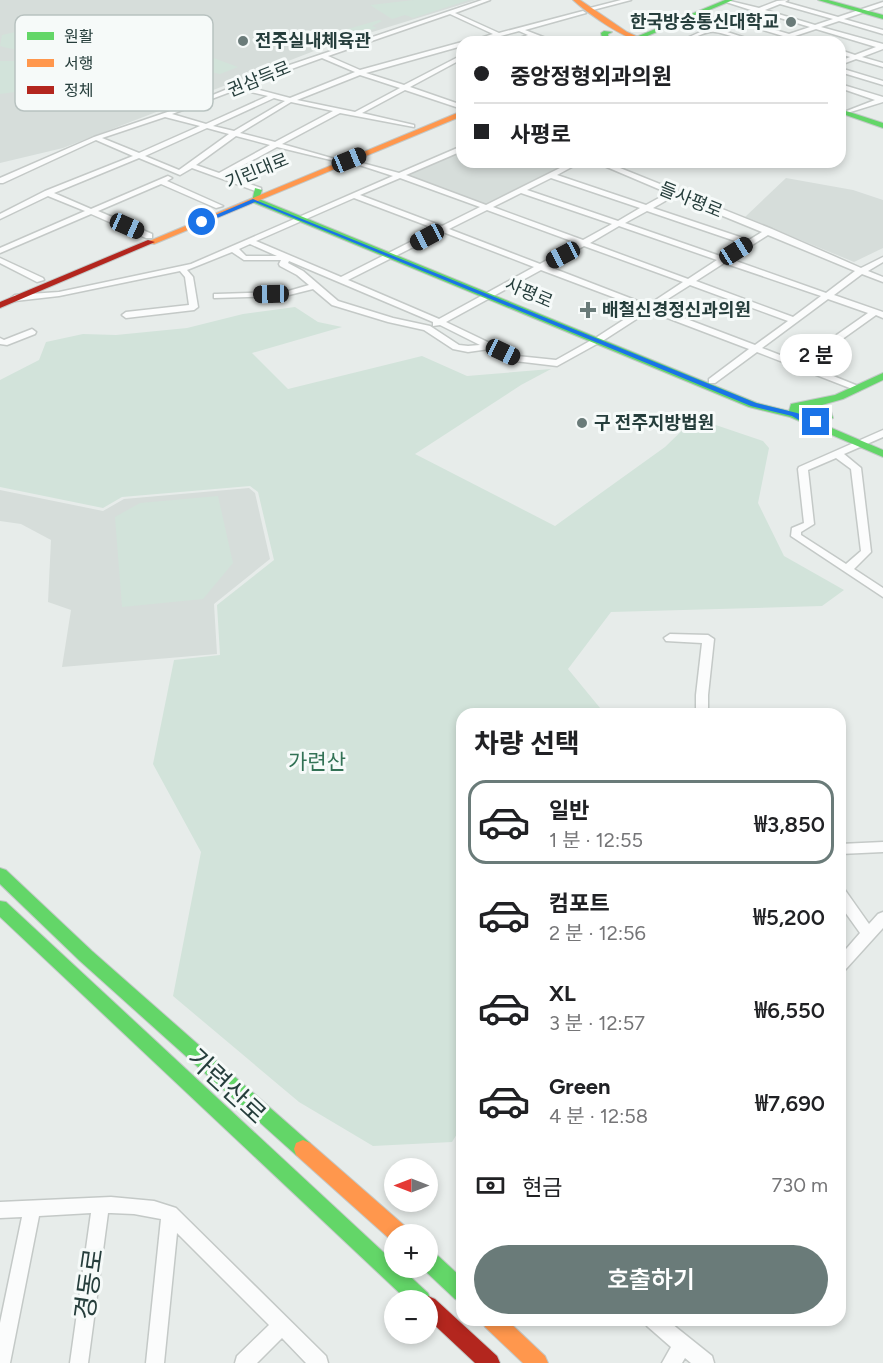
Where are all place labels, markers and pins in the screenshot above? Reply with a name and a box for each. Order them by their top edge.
place label: 한국방송통신대학교 [630,11,779,33]
marker: 한국방송통신대학교 [784,15,798,29]
place label: 전주실내체육관 [255,30,371,52]
marker: 전주실내체육관 [236,34,250,48]
place label: 배철신경정신과의원 [602,299,751,321]
marker: 배철신경정신과의원 [579,301,597,319]
place label: 구 전주지방법원 [594,412,714,434]
marker: 구 전주지방법원 [575,416,589,430]

